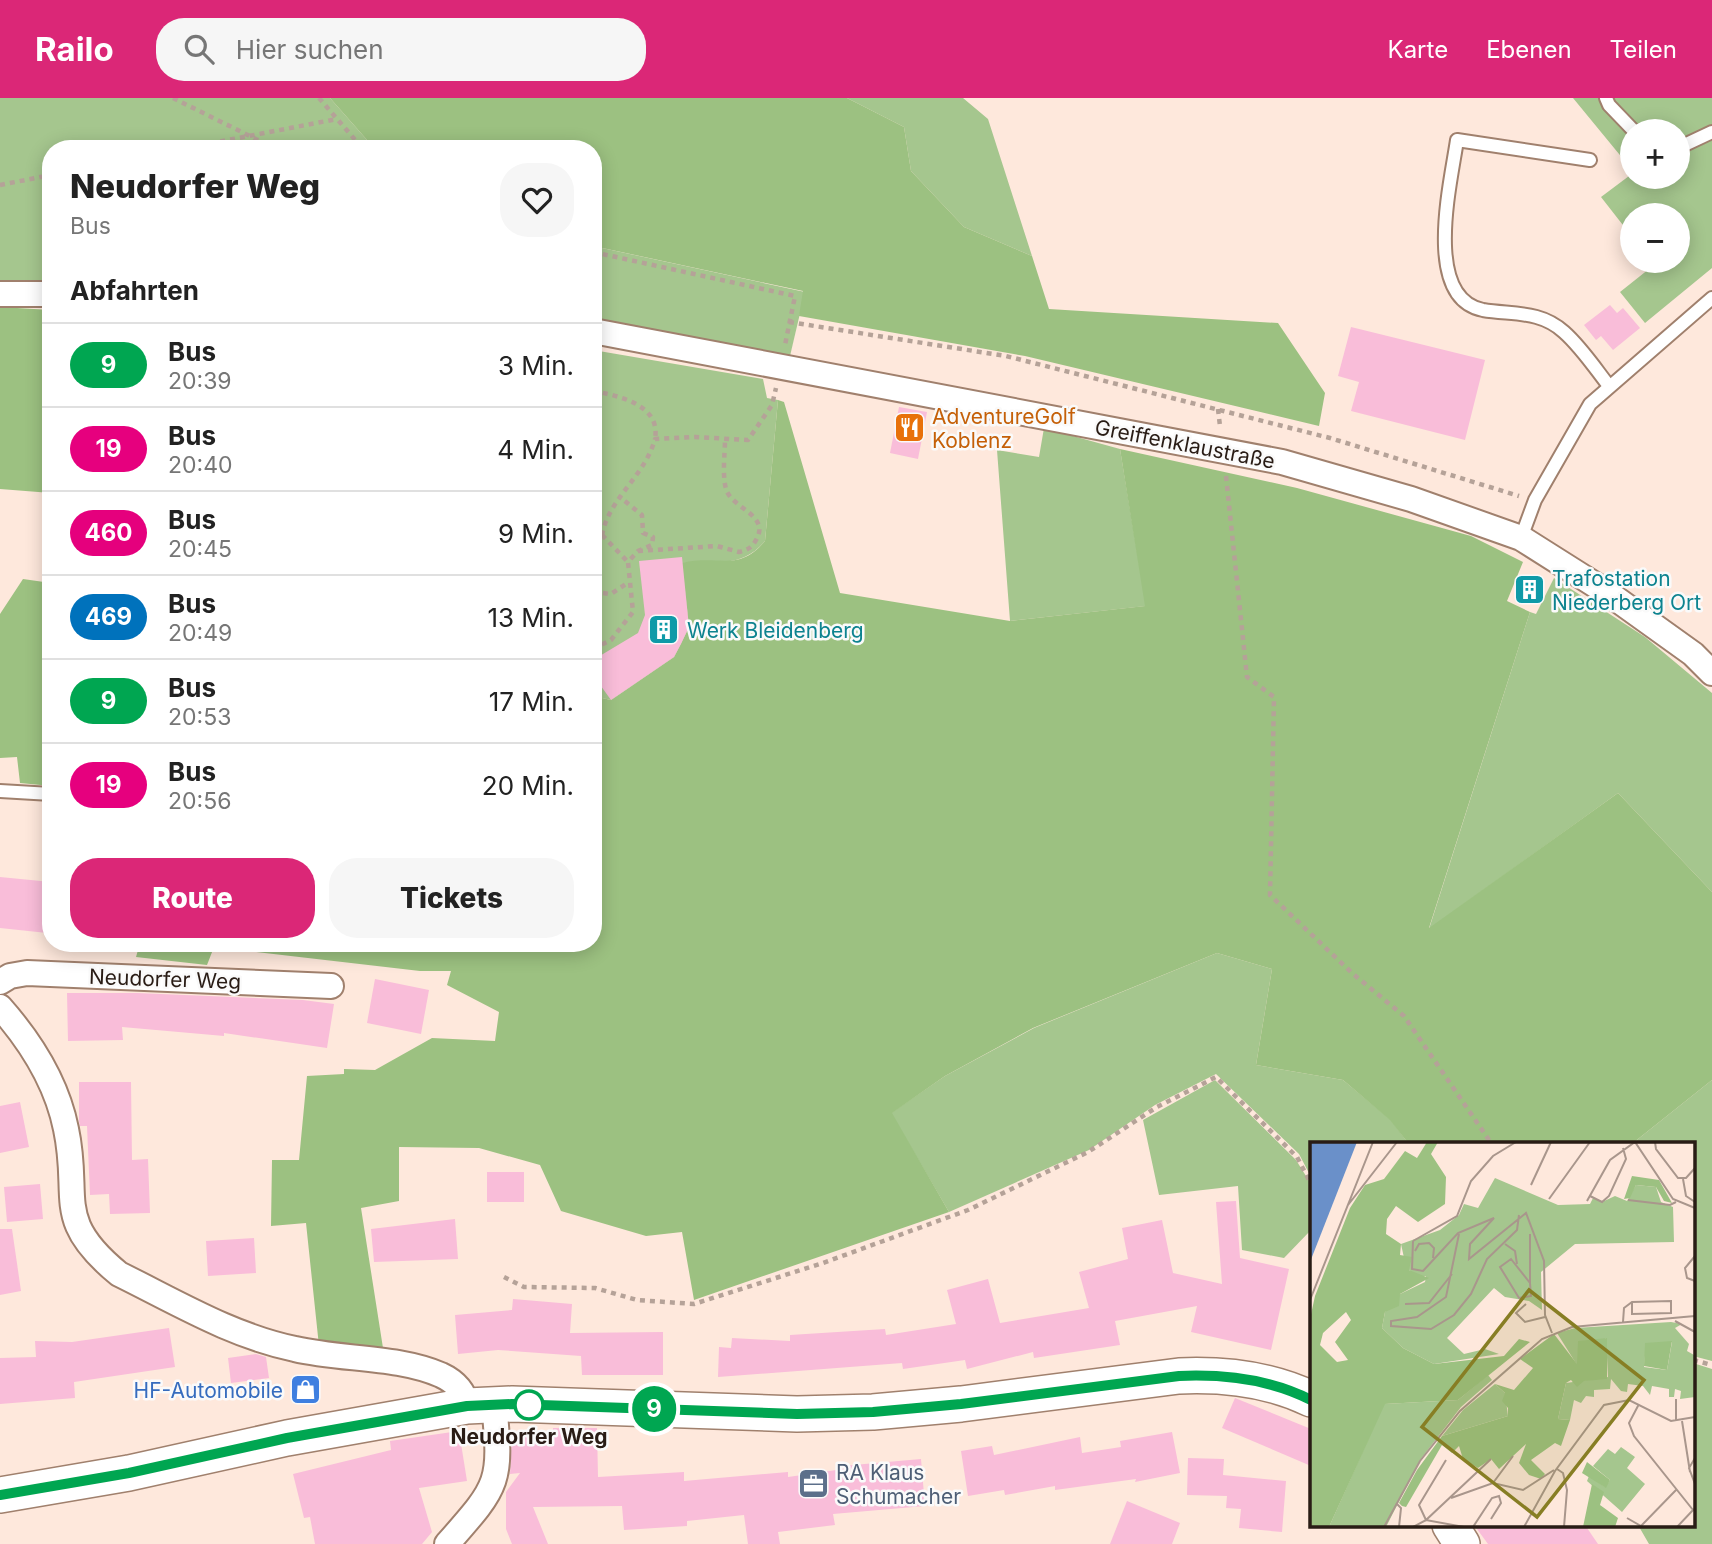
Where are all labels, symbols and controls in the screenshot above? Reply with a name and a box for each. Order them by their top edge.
search box [156,18,646,81]
text: Railo [35,29,114,69]
icon: search [180,30,218,68]
text: Hier suchen [236,34,384,65]
text: Karte [1388,35,1448,64]
text: Ebenen [1486,35,1572,64]
text: Teilen [1610,35,1677,64]
map controls [1620,119,1690,273]
button: + [1620,119,1690,189]
button: heart [500,163,574,237]
text: Neudorfer Weg [70,166,320,206]
button: − [1620,203,1690,273]
text: Bus [70,212,111,240]
text: Abfahrten [70,275,199,306]
text: Bus [168,336,216,367]
text: 9 [101,350,116,379]
text: 3 Min. [498,350,574,381]
text: 20:39 [168,367,232,395]
place label: AdventureGolf Koblenz [932,404,1076,453]
restaurant icon: AdventureGolf Koblenz [892,411,926,445]
street label: Greiffenklaustraße [1093,414,1277,474]
text: Bus [168,420,216,451]
text: 19 [96,434,121,463]
text: 4 Min. [497,434,574,465]
text: 20:40 [168,451,233,479]
text: Bus [168,504,216,535]
text: 460 [85,518,133,547]
text: 9 Min. [498,518,574,549]
text: 20:45 [168,535,232,563]
place label: Trafostation Niederberg Ort [1552,566,1701,615]
building icon: Trafostation Niederberg Ort [1512,573,1546,607]
text: Bus [168,588,216,619]
text: 469 [85,602,132,631]
text: 13 Min. [487,602,574,633]
building icon: Werk Bleidenberg [647,613,681,647]
place label: Werk Bleidenberg [687,618,864,643]
text: 20:49 [168,619,232,647]
text: Bus [168,672,216,703]
text: 9 [101,686,116,715]
text: 17 Min. [489,686,574,717]
text: 20:53 [168,703,231,731]
text: Bus [168,756,216,787]
text: 19 [96,770,121,799]
text: 20 Min. [482,770,574,801]
text: 20:56 [168,787,231,815]
button: Route [70,858,315,938]
button: Tickets [329,858,574,938]
street label: Neudorfer Weg [89,964,241,994]
inset map [1310,1142,1694,1526]
shop icon: HF-Automobile [289,1373,323,1407]
place label: HF-Automobile [134,1378,283,1403]
line badge: 9 [631,1386,677,1432]
marker: Neudorfer Weg [514,1390,544,1420]
text: 9 [646,1394,662,1423]
place label: Neudorfer Weg [450,1424,608,1449]
place label: RA Klaus Schumacher [836,1460,961,1509]
office icon: RA Klaus Schumacher [796,1467,830,1501]

